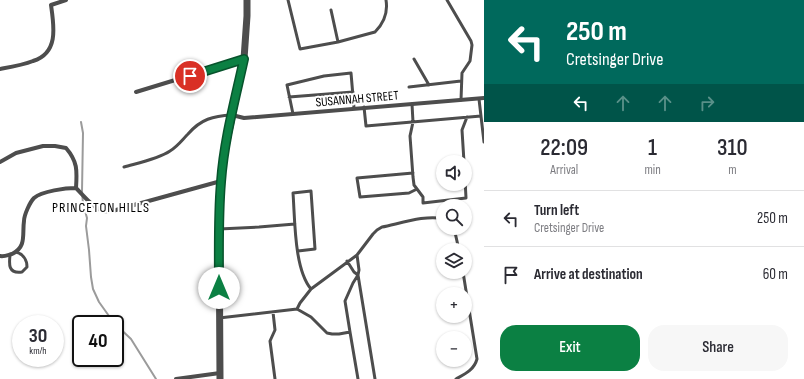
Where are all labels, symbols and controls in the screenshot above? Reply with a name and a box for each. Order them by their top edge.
text: 250 m [566,15,627,48]
icon: left [500,16,552,68]
text: Cretsinger Drive [566,49,663,70]
pin [173,59,207,93]
icon: arrive [179,65,201,87]
street label: SUSANNAH STREET [315,87,399,111]
icon: left [570,92,592,114]
icon: ahead [612,92,634,114]
icon: ahead [654,92,676,114]
icon: right [696,92,718,114]
text: 22:09 [540,133,588,162]
text: 1 [648,133,657,162]
text: 310 [717,133,748,162]
map controls [436,155,472,367]
button: sound [436,155,472,191]
text: Arrival [550,162,578,178]
text: min [644,162,661,178]
text: m [728,162,737,178]
district label: PRINCETON HILLS [52,199,150,216]
button: search [436,199,472,235]
text: Turn left [534,201,579,220]
icon: left [500,208,522,230]
text: 250 m [757,209,788,228]
text: Cretsinger Drive [534,220,604,236]
button: layers [436,243,472,279]
icon: arrive [500,264,522,286]
text: Arrive at destination [534,265,643,284]
text: 60 m [763,265,788,284]
position arrow [198,267,240,309]
button: + [436,287,472,323]
speed limit sign: 40 [72,315,124,367]
text: 30 [29,324,47,348]
button: Exit [500,325,640,371]
button: Share [648,325,788,371]
button: − [436,331,472,367]
text: km/h [29,345,47,357]

